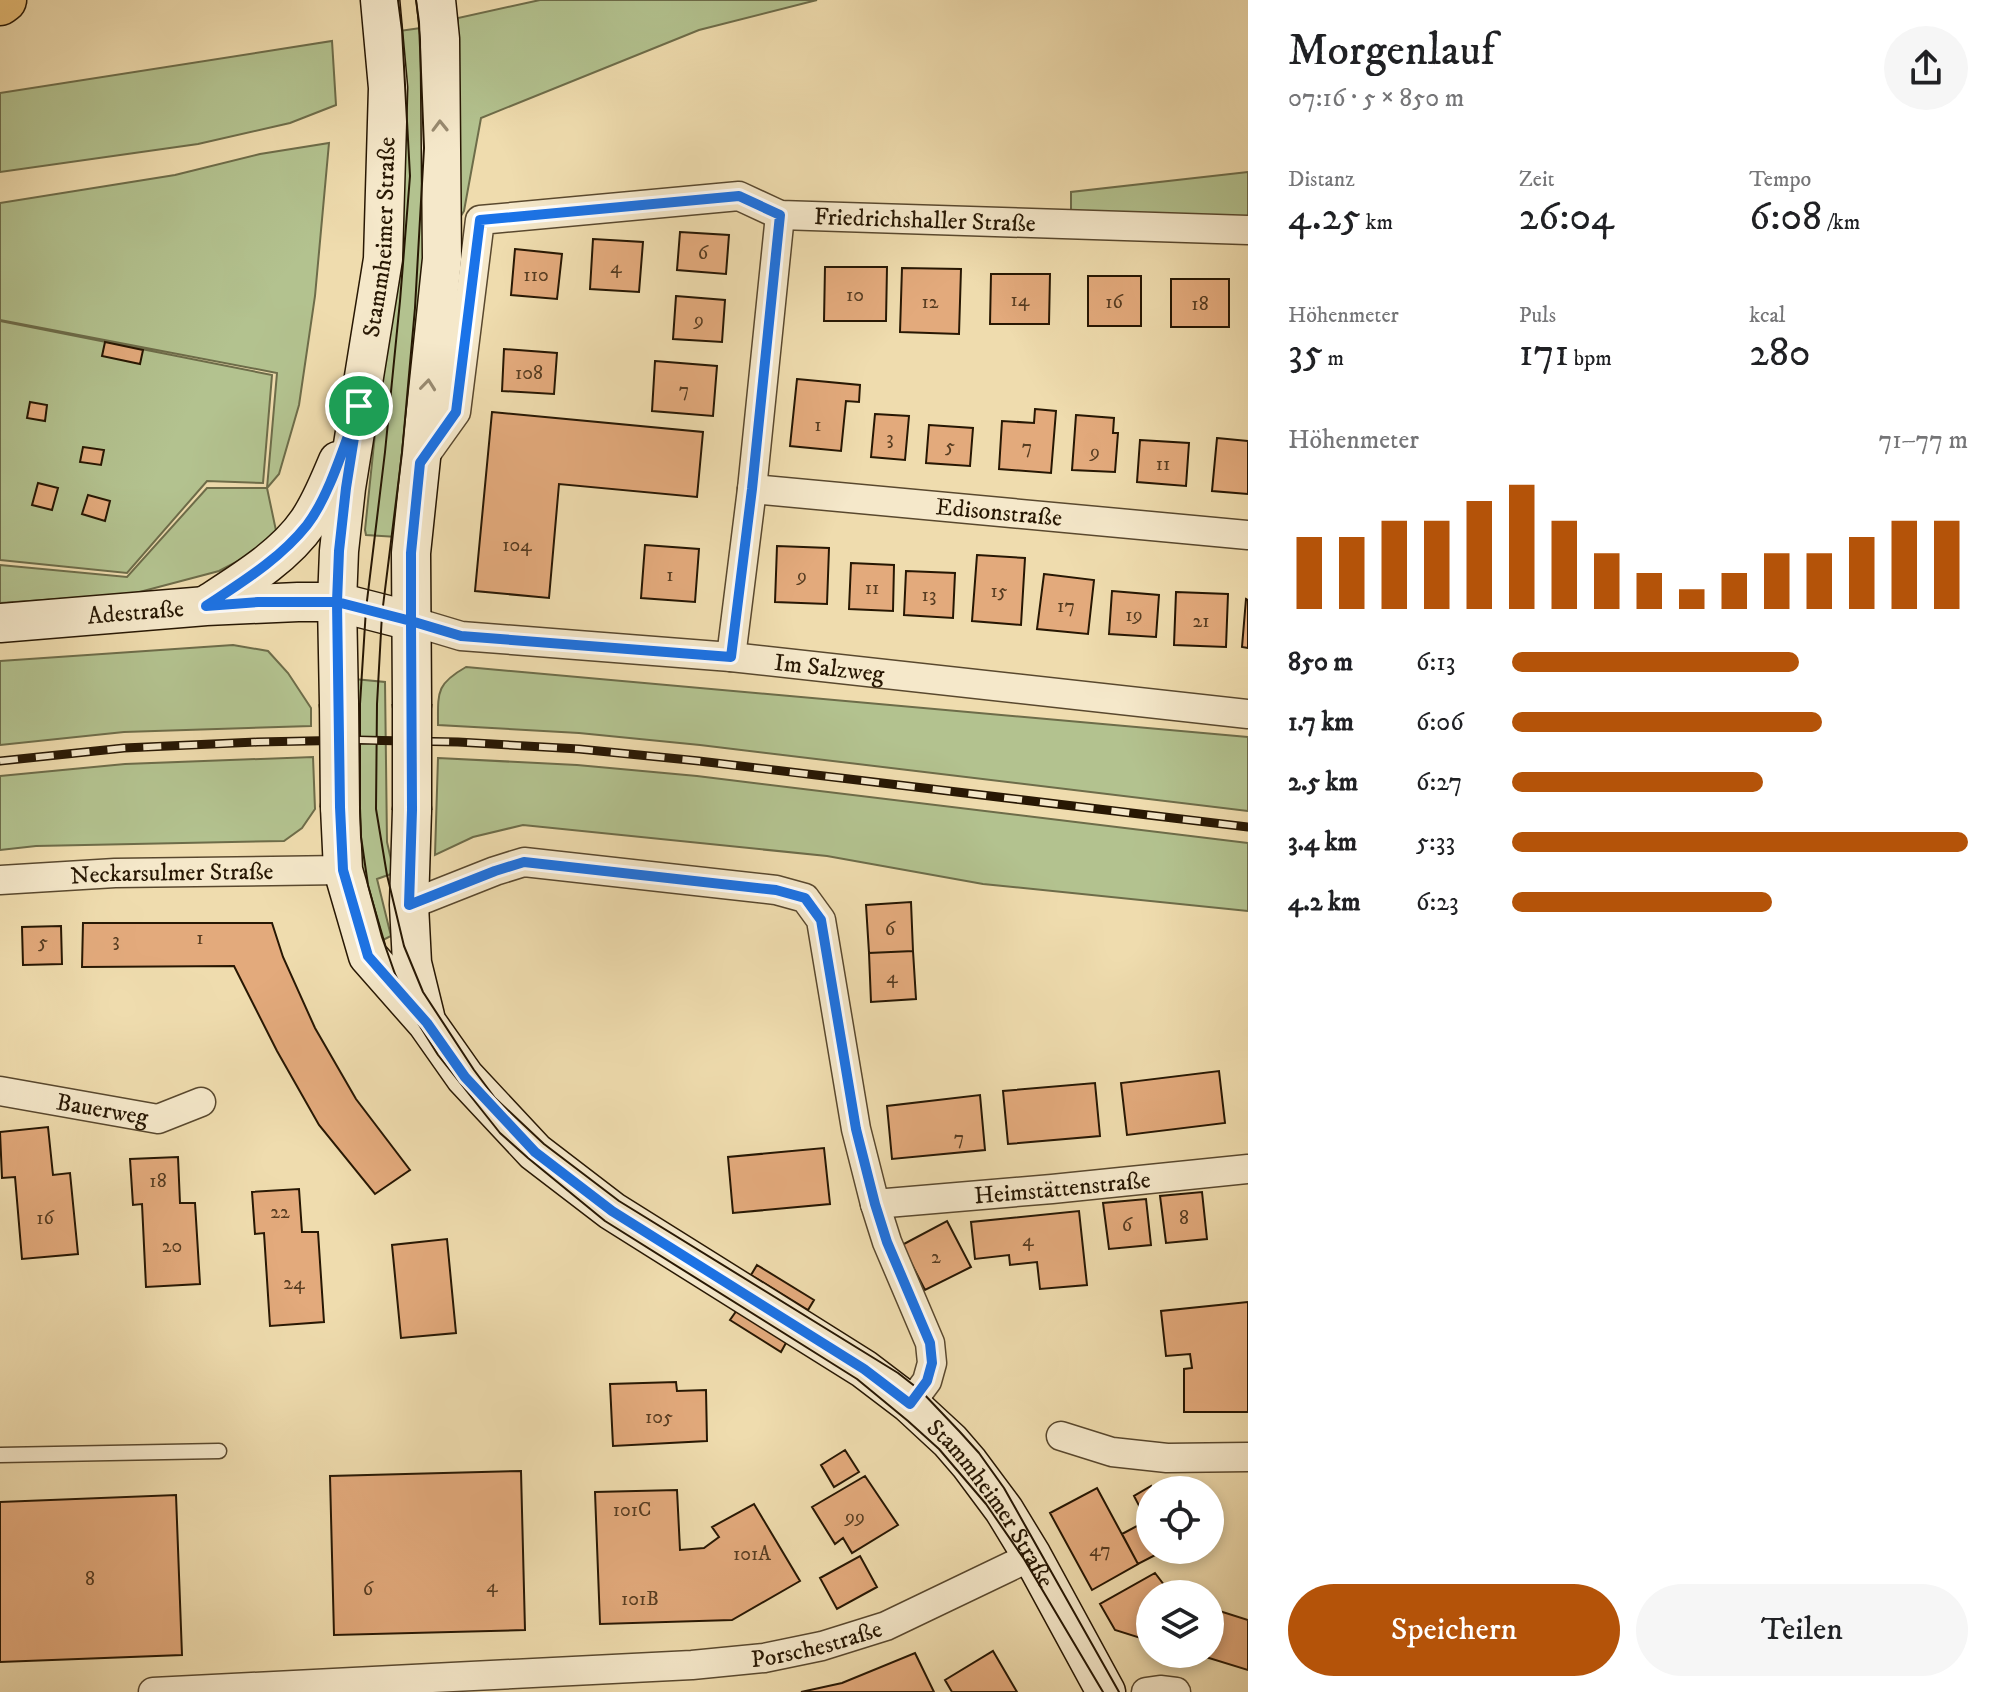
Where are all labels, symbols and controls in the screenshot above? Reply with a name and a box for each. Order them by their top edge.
text: Morgenlauf [1288,24,1495,79]
button: share [1884,26,1968,110]
text: 07:16 · 5 × 850 m [1288,82,1464,115]
one-way arrow [432,119,449,132]
street label: Stammheimer Straße [357,136,403,340]
text: Distanz [1288,166,1355,193]
text: Zeit [1519,166,1555,193]
text: Tempo [1749,166,1811,193]
text: 4.25 [1288,193,1361,243]
text: 26:04 [1519,193,1614,243]
text: 6:08 [1749,193,1822,243]
street label: Friedrichshaller Straße [814,202,1036,239]
text: km [1361,209,1393,236]
text: /km [1822,209,1860,236]
house number: 6 [698,241,709,266]
house number: 4 [610,255,622,280]
house number: 110 [523,263,549,288]
house number: 10 [846,283,864,308]
house number: 14 [1011,288,1030,313]
house number: 12 [921,290,939,315]
house number: 16 [1105,290,1123,315]
house number: 18 [1191,292,1209,317]
text: Höhenmeter [1288,302,1399,329]
text: Puls [1519,302,1556,329]
text: kcal [1749,302,1785,329]
house number: 9 [693,308,704,333]
text: 35 [1288,329,1323,379]
text: 171 [1519,329,1569,379]
text: 280 [1749,329,1811,379]
text: m [1323,345,1344,372]
text: bpm [1569,345,1612,372]
house number: 108 [515,361,543,386]
pin [325,372,393,440]
one-way arrow [420,378,437,391]
house number: 7 [679,378,689,403]
icon: arrive [337,384,381,428]
house number: 1 [814,413,822,438]
text: Höhenmeter [1288,424,1419,457]
text: 71–77 m [1879,424,1968,457]
house number: 3 [886,426,894,451]
house number: 5 [945,434,955,459]
house number: 7 [1022,435,1032,460]
house number: 9 [1089,440,1100,465]
house number: 11 [1156,452,1170,477]
street label: Edisonstraße [934,492,1063,534]
house number: 104 [502,533,532,558]
house number: 1 [666,563,674,588]
house number: 9 [796,564,807,589]
house number: 11 [865,576,879,601]
house number: 15 [990,579,1008,604]
house number: 13 [922,583,936,608]
street label: Adestraße [86,594,185,632]
house number: 17 [1057,594,1075,619]
house number: 19 [1125,603,1143,628]
house number: 21 [1192,609,1210,634]
text: 850 m [1288,646,1353,679]
text: 6:13 [1416,646,1456,679]
street label: Im Salzweg [773,648,886,690]
text: 1.7 km [1288,706,1354,739]
text: 6:06 [1416,706,1464,739]
text: 2.5 km [1288,766,1358,799]
text: 6:27 [1416,766,1462,799]
text: 3.4 km [1288,826,1357,859]
text: 5:33 [1416,826,1455,859]
street label: Neckarsulmer Straße [69,857,274,892]
text: 4.2 km [1288,886,1361,919]
text: 6:23 [1416,886,1459,919]
house number: 6 [885,917,896,942]
house number: 1 [196,926,204,951]
house number: 3 [112,928,120,953]
house number: 5 [38,930,48,955]
house number: 4 [886,965,898,990]
street label: Bauerweg [54,1087,151,1133]
house number: 7 [954,1126,964,1151]
street label: Heimstättenstraße [973,1165,1152,1212]
house number: 18 [149,1169,167,1194]
house number: 22 [270,1200,290,1225]
house number: 16 [36,1206,54,1231]
house number: 8 [1179,1206,1189,1231]
house number: 6 [1122,1213,1133,1238]
house number: 4 [1022,1228,1034,1253]
house number: 20 [162,1234,182,1259]
house number: 2 [931,1245,941,1270]
house number: 24 [283,1271,305,1296]
house number: 105 [645,1405,673,1430]
street label: Stammheimer Straße [920,1413,1060,1593]
map controls [1136,1476,1224,1668]
button: locate [1136,1476,1224,1564]
house number: 101C [613,1498,651,1523]
house number: 99 [844,1505,865,1530]
house number: 47 [1089,1538,1111,1563]
house number: 101A [733,1542,771,1567]
house number: 8 [85,1567,95,1592]
house number: 4 [486,1574,498,1599]
house number: 6 [363,1577,374,1602]
button: layers [1136,1580,1224,1668]
button: Speichern [1288,1584,1620,1676]
button: Teilen [1636,1584,1968,1676]
house number: 101B [621,1587,659,1612]
street label: Porschestraße [750,1614,886,1675]

